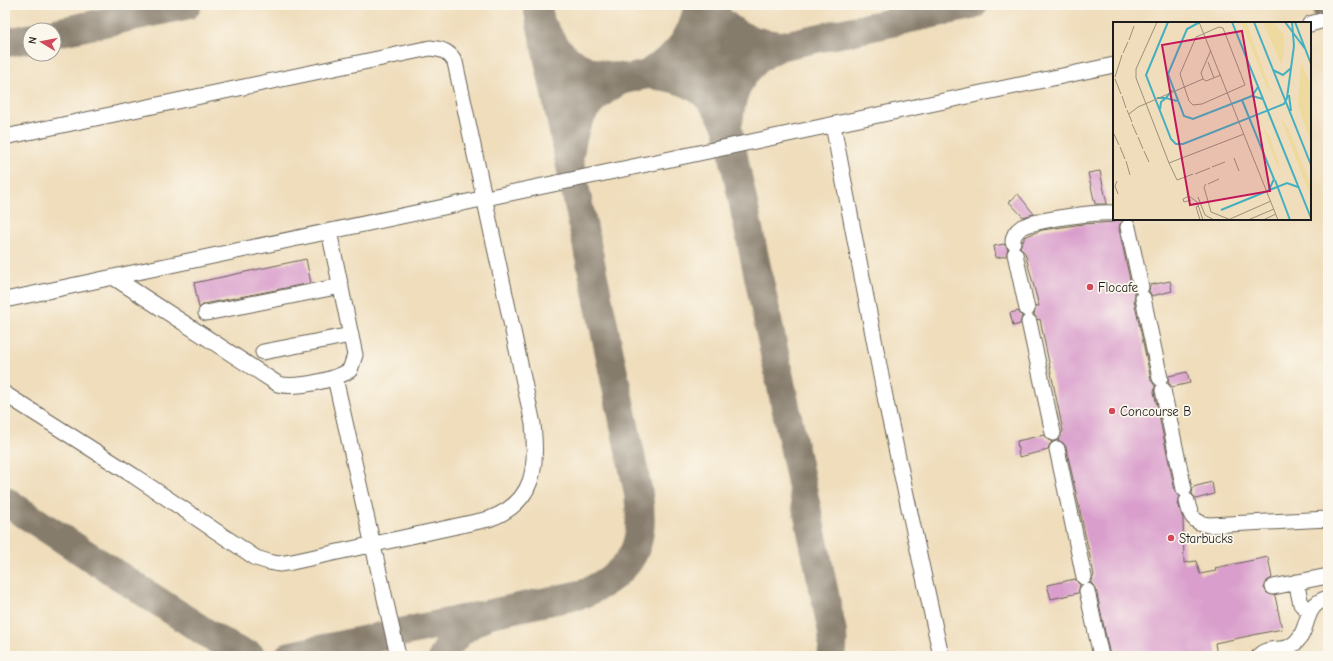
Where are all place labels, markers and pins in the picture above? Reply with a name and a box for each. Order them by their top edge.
place label: Flocafe [1098,280,1139,295]
marker: Flocafe [1085,282,1095,292]
place label: Concourse B [1120,404,1191,419]
marker: Concourse B [1107,406,1117,416]
place label: Starbucks [1179,531,1233,546]
marker: Starbucks [1166,533,1176,543]

